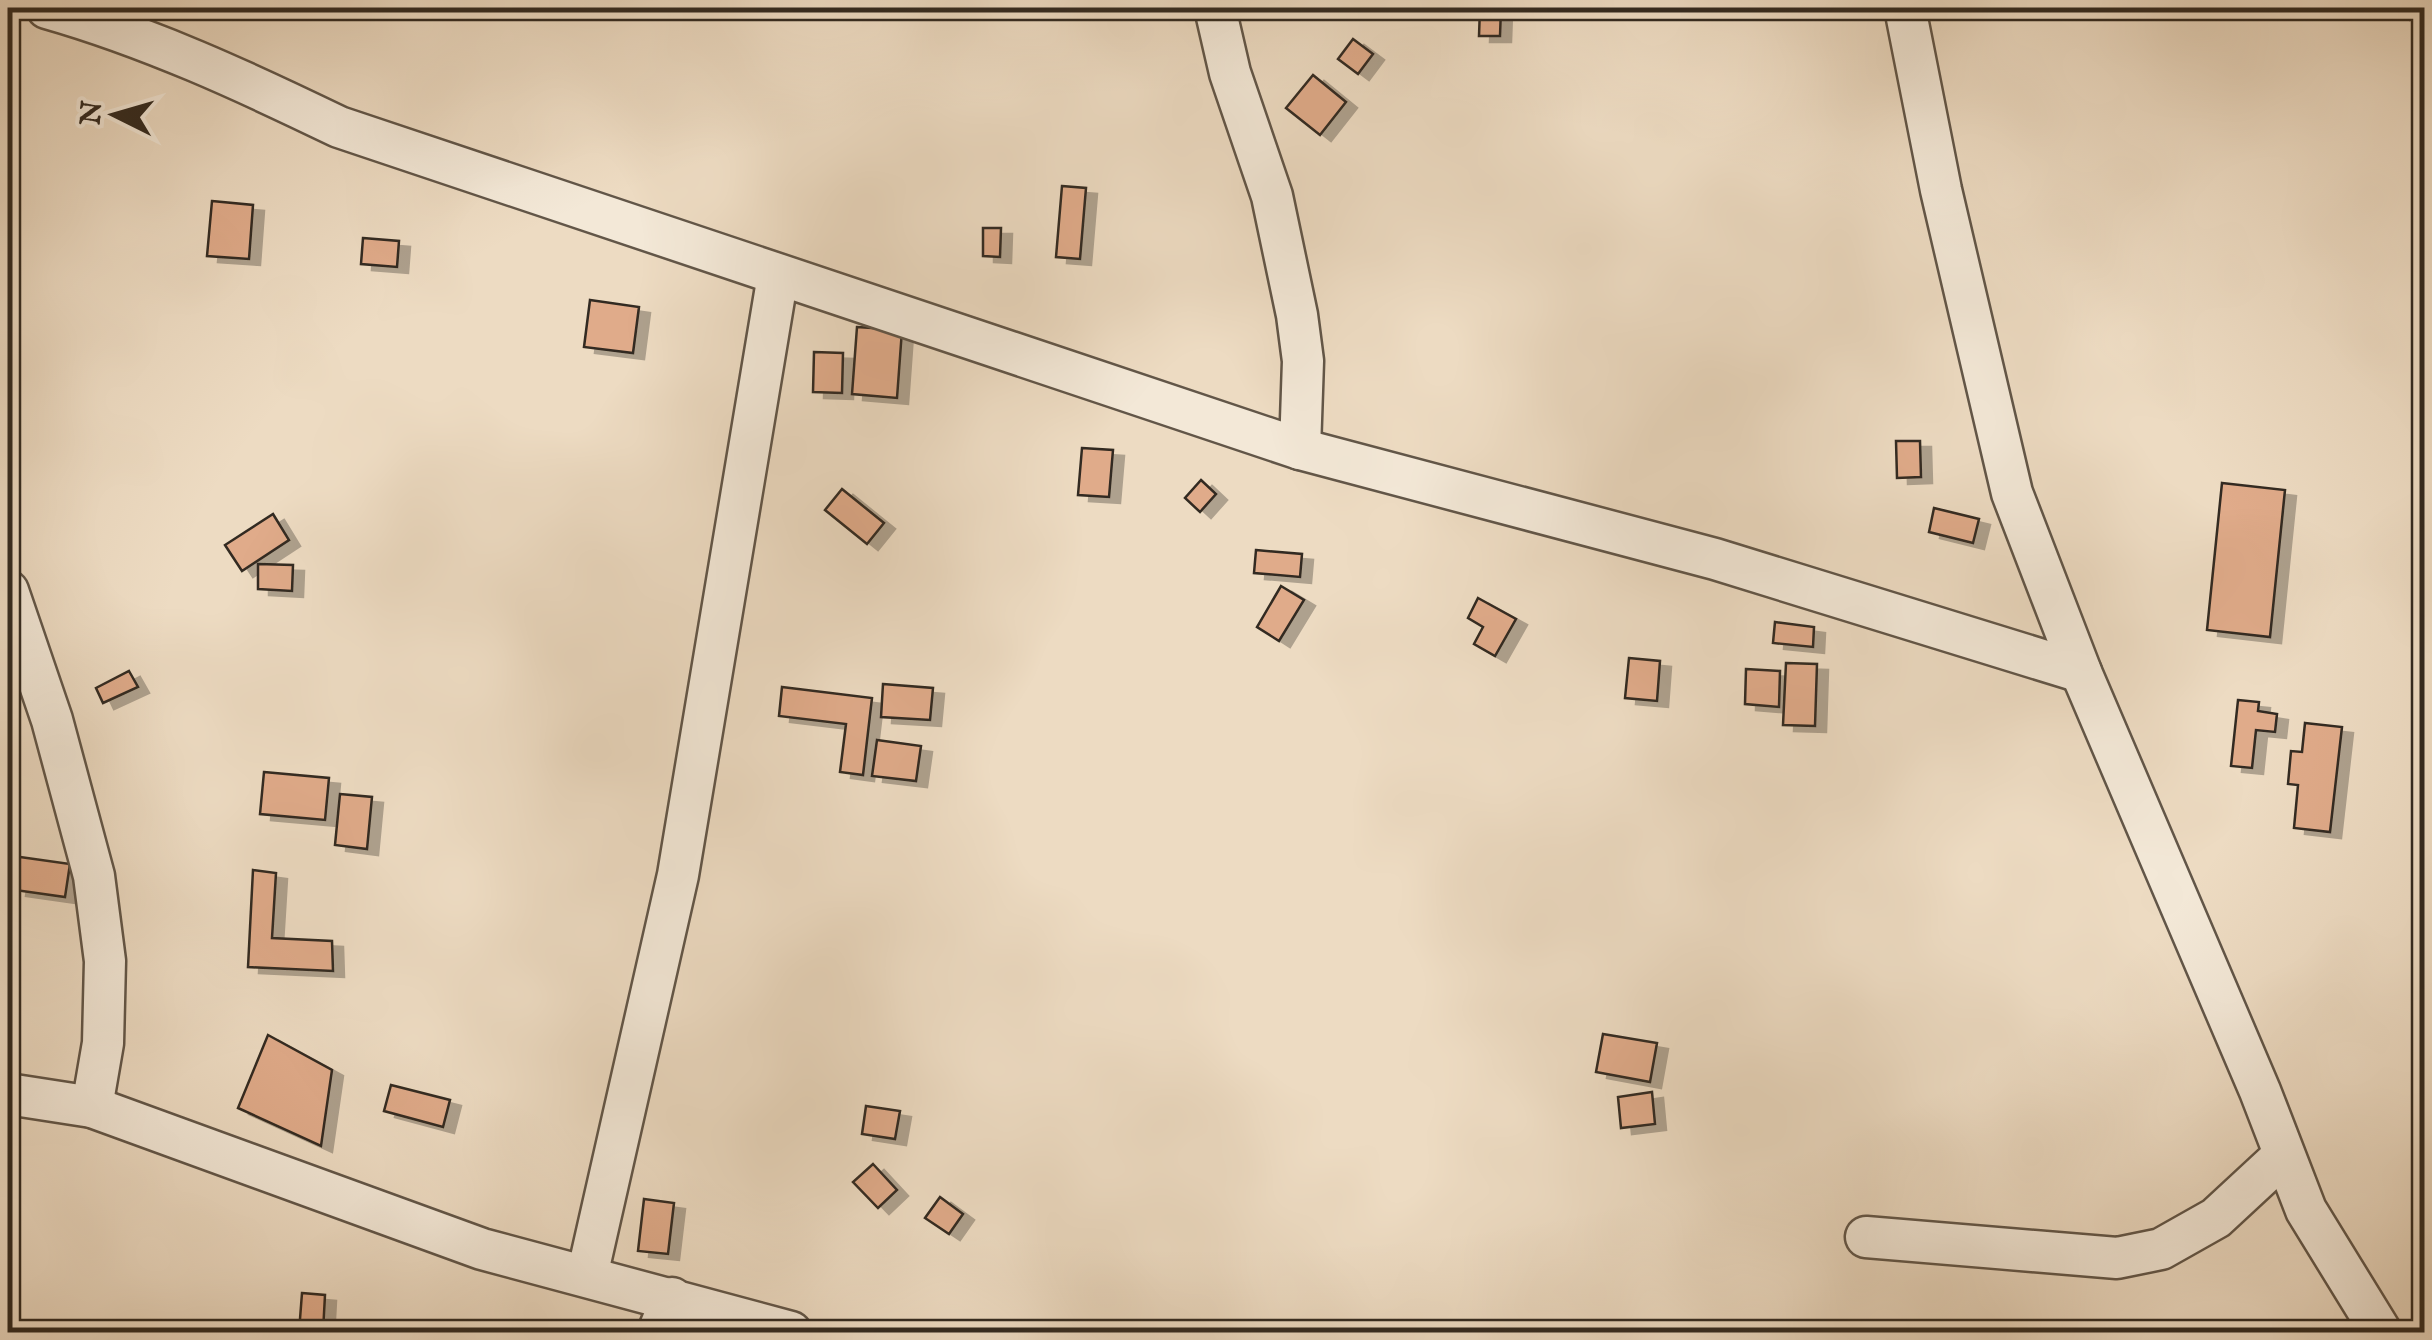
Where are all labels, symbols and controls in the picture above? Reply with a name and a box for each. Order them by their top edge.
north arrow [65,65,165,165]
text: N [74,99,111,128]

